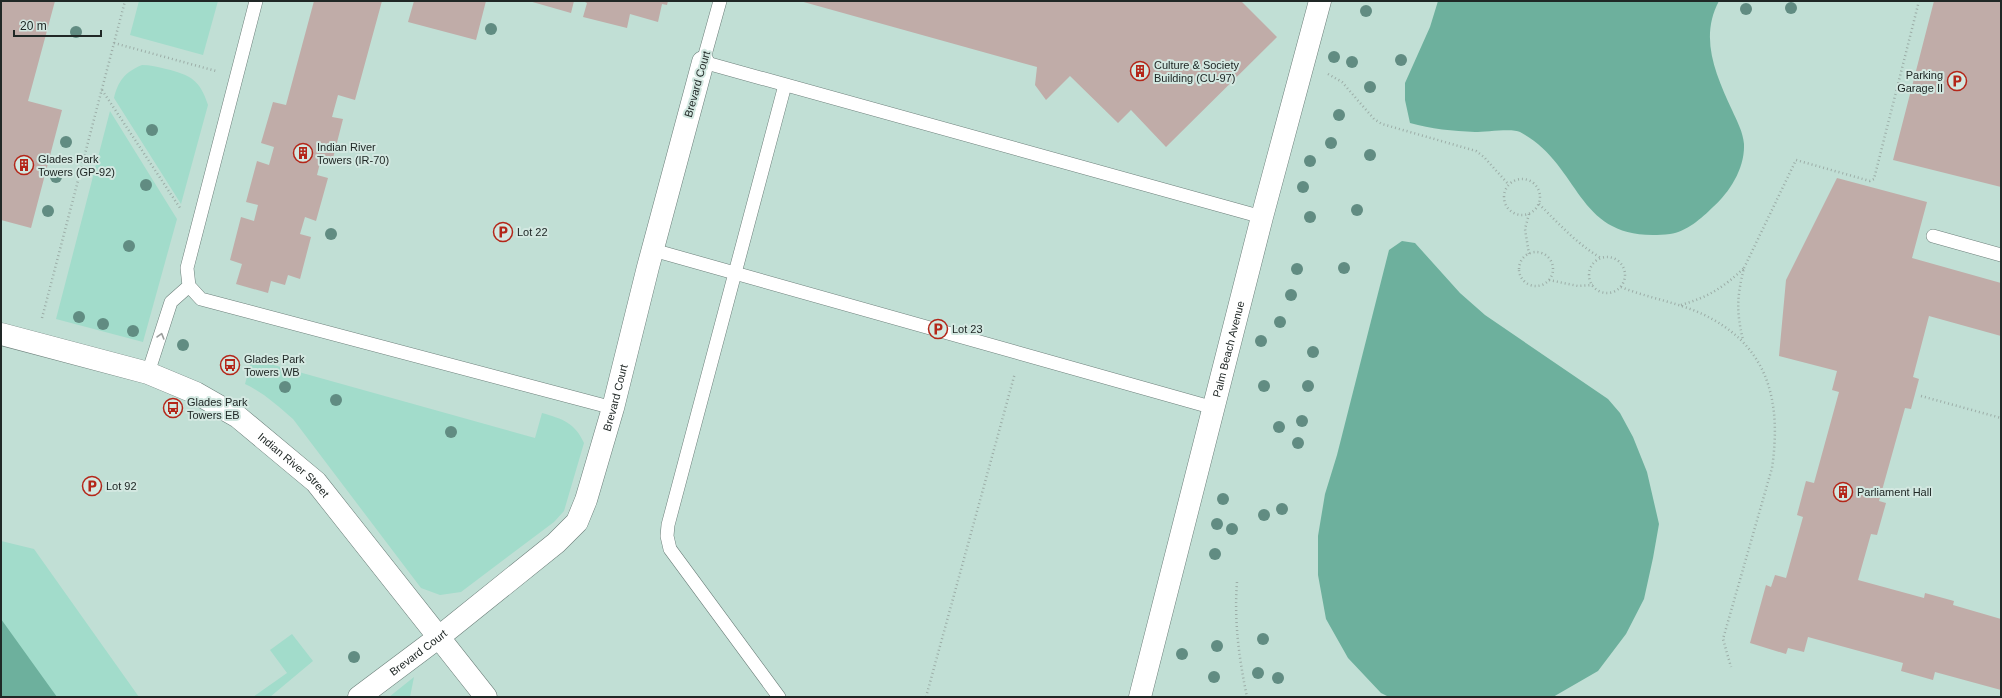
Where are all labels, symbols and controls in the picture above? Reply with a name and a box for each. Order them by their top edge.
scale bar [14,12,101,38]
text: 20 m [20,19,47,33]
street label: Brevard Court [682,49,712,119]
place label: Culture & Society Building (CU-97) [1154,59,1239,84]
building icon: Culture & Society Building (CU-97) [1129,60,1151,82]
place label: Parking Garage II [1897,69,1943,94]
parking icon: Parking Garage II [1946,70,1968,92]
place label: Indian River Towers (IR-70) [317,141,389,166]
building icon: Indian River Towers (IR-70) [292,142,314,164]
place label: Glades Park Towers (GP-92) [38,153,115,178]
building icon: Glades Park Towers (GP-92) [13,154,35,176]
parking icon: Lot 22 [492,221,514,243]
place label: Lot 22 [517,226,548,238]
street label: Palm Beach Avenue [1210,300,1246,399]
parking icon: Lot 23 [927,318,949,340]
place label: Lot 23 [952,323,983,335]
one-way arrow [156,333,165,340]
place label: Glades Park Towers WB [244,353,305,378]
bus stop icon: Glades Park Towers WB [219,354,241,376]
street label: Brevard Court [601,363,630,432]
place label: Glades Park Towers EB [187,396,248,421]
bus stop icon: Glades Park Towers EB [162,397,184,419]
street label: Indian River Street [256,430,332,500]
parking icon: Lot 92 [81,475,103,497]
place label: Lot 92 [106,480,137,492]
building icon: Parliament Hall [1832,481,1854,503]
place label: Parliament Hall [1857,486,1932,498]
street label: Brevard Court [387,627,449,678]

